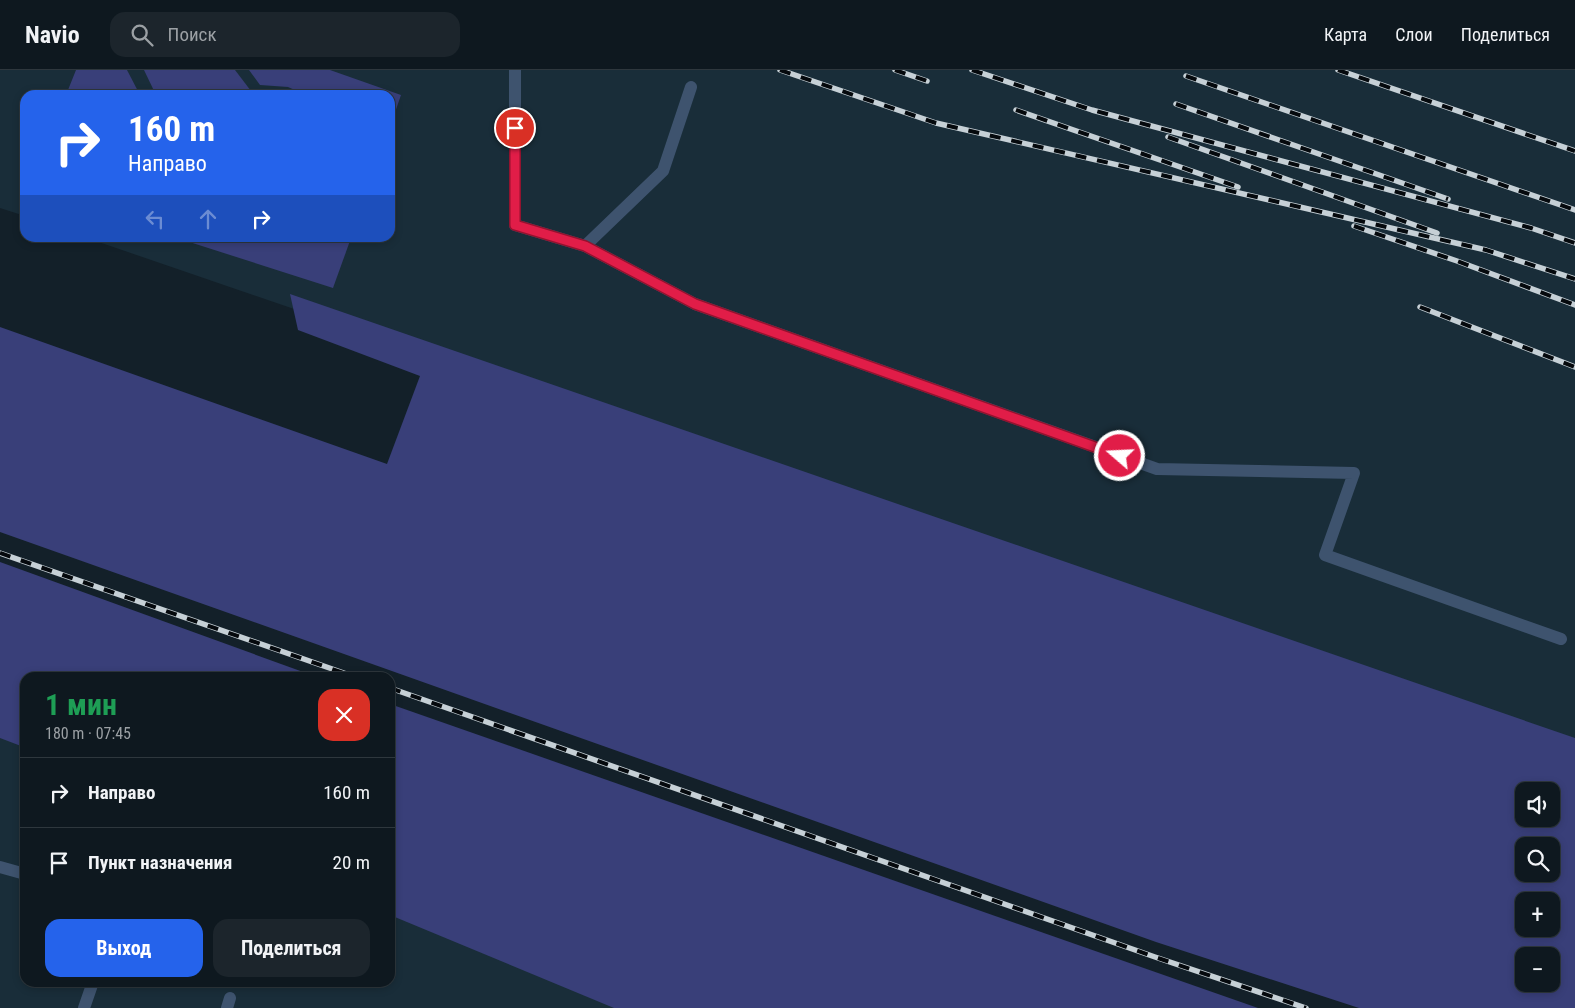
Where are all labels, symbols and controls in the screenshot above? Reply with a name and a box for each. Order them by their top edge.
search box [110,12,460,57]
text: Navio [25,21,80,49]
icon: search [128,21,156,49]
text: Поиск [168,23,217,46]
text: Карта [1324,24,1367,45]
text: Слои [1395,24,1433,45]
text: Поделиться [1461,24,1550,45]
pin [494,107,536,149]
text: 160 m [128,109,215,150]
icon: right [45,110,110,175]
icon: arrive [501,114,529,142]
text: Направо [128,151,207,176]
icon: left [141,205,169,233]
icon: ahead [194,205,222,233]
icon: right [247,205,275,233]
position arrow [1093,429,1145,481]
text: 1 мин [45,687,117,722]
button: close [318,689,370,741]
text: 180 m · 07:45 [45,724,131,743]
icon: right [45,779,73,807]
text: Направо [88,781,155,804]
text: 160 m [323,781,370,804]
map controls [1515,782,1560,992]
button: sound [1515,782,1560,827]
button: search [1515,837,1560,882]
icon: arrive [45,849,73,877]
text: Пункт назначения [88,851,232,874]
text: 20 m [333,851,370,874]
button: + [1515,892,1560,937]
button: Выход [45,919,203,977]
button: Поделиться [213,919,370,977]
button: − [1515,947,1560,992]

